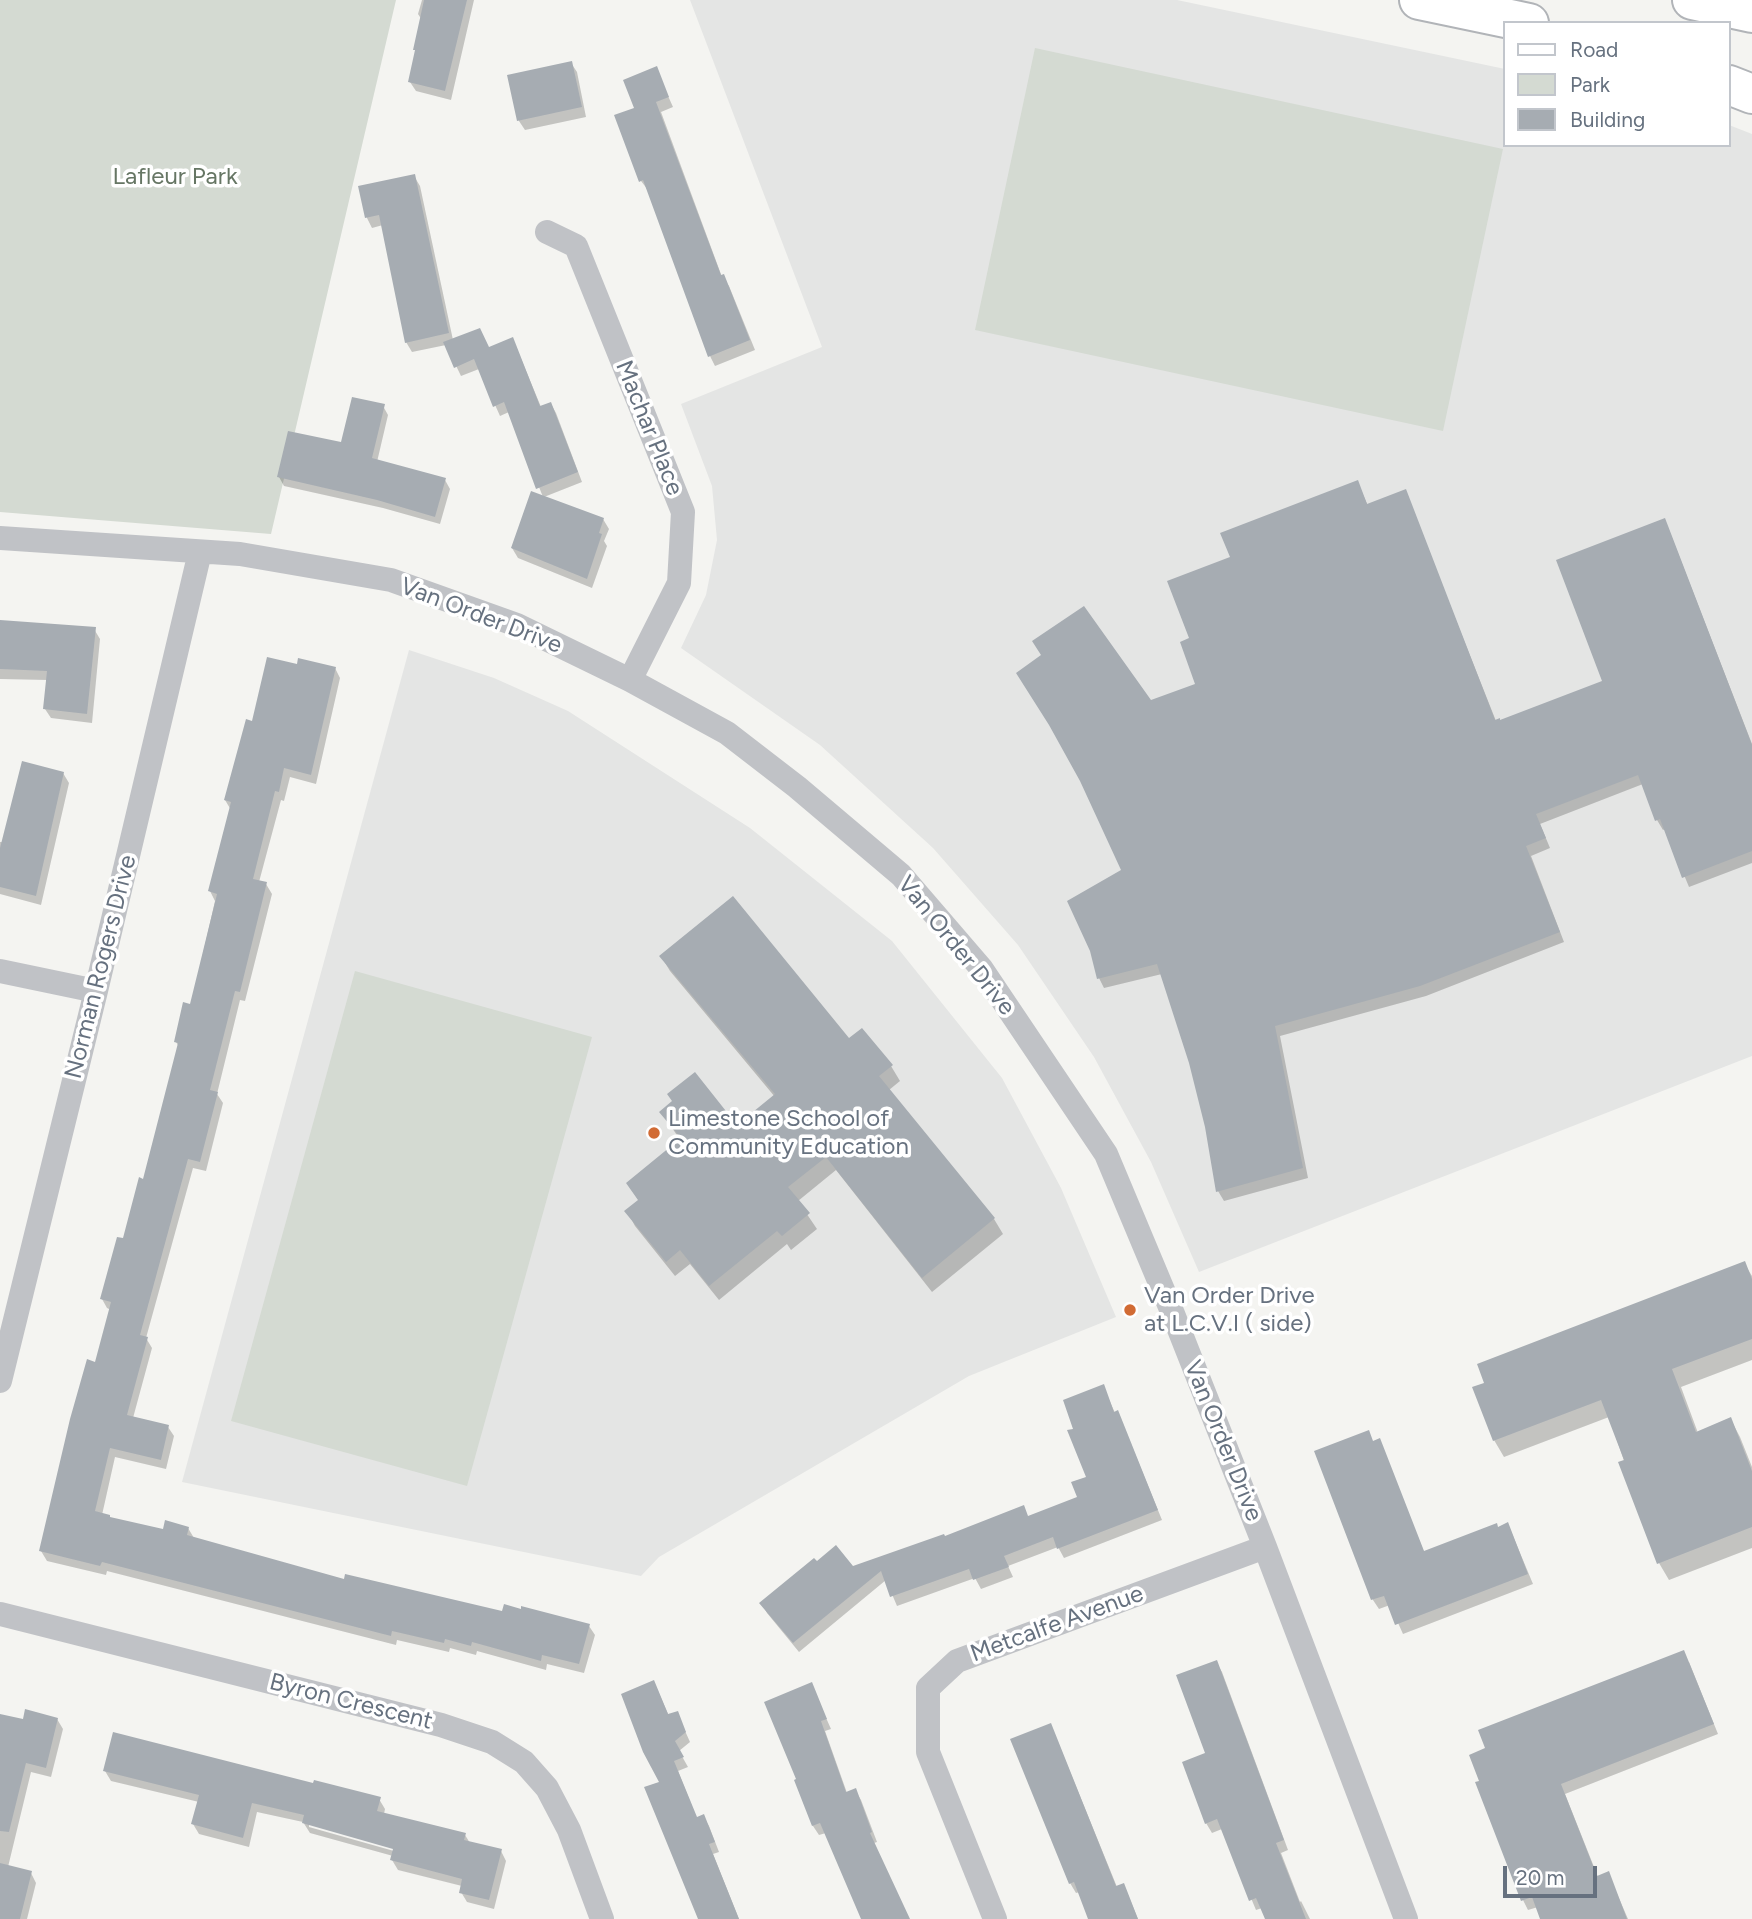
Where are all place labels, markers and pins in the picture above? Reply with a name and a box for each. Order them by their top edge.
place label: Limestone School of Community Education [668,1105,909,1161]
marker: Limestone School of Community Education [646,1125,662,1141]
place label: Van Order Drive at L.C.V.I ( side) [1144,1282,1315,1338]
marker: Van Order Drive at L.C.V.I ( side) [1122,1302,1138,1318]

